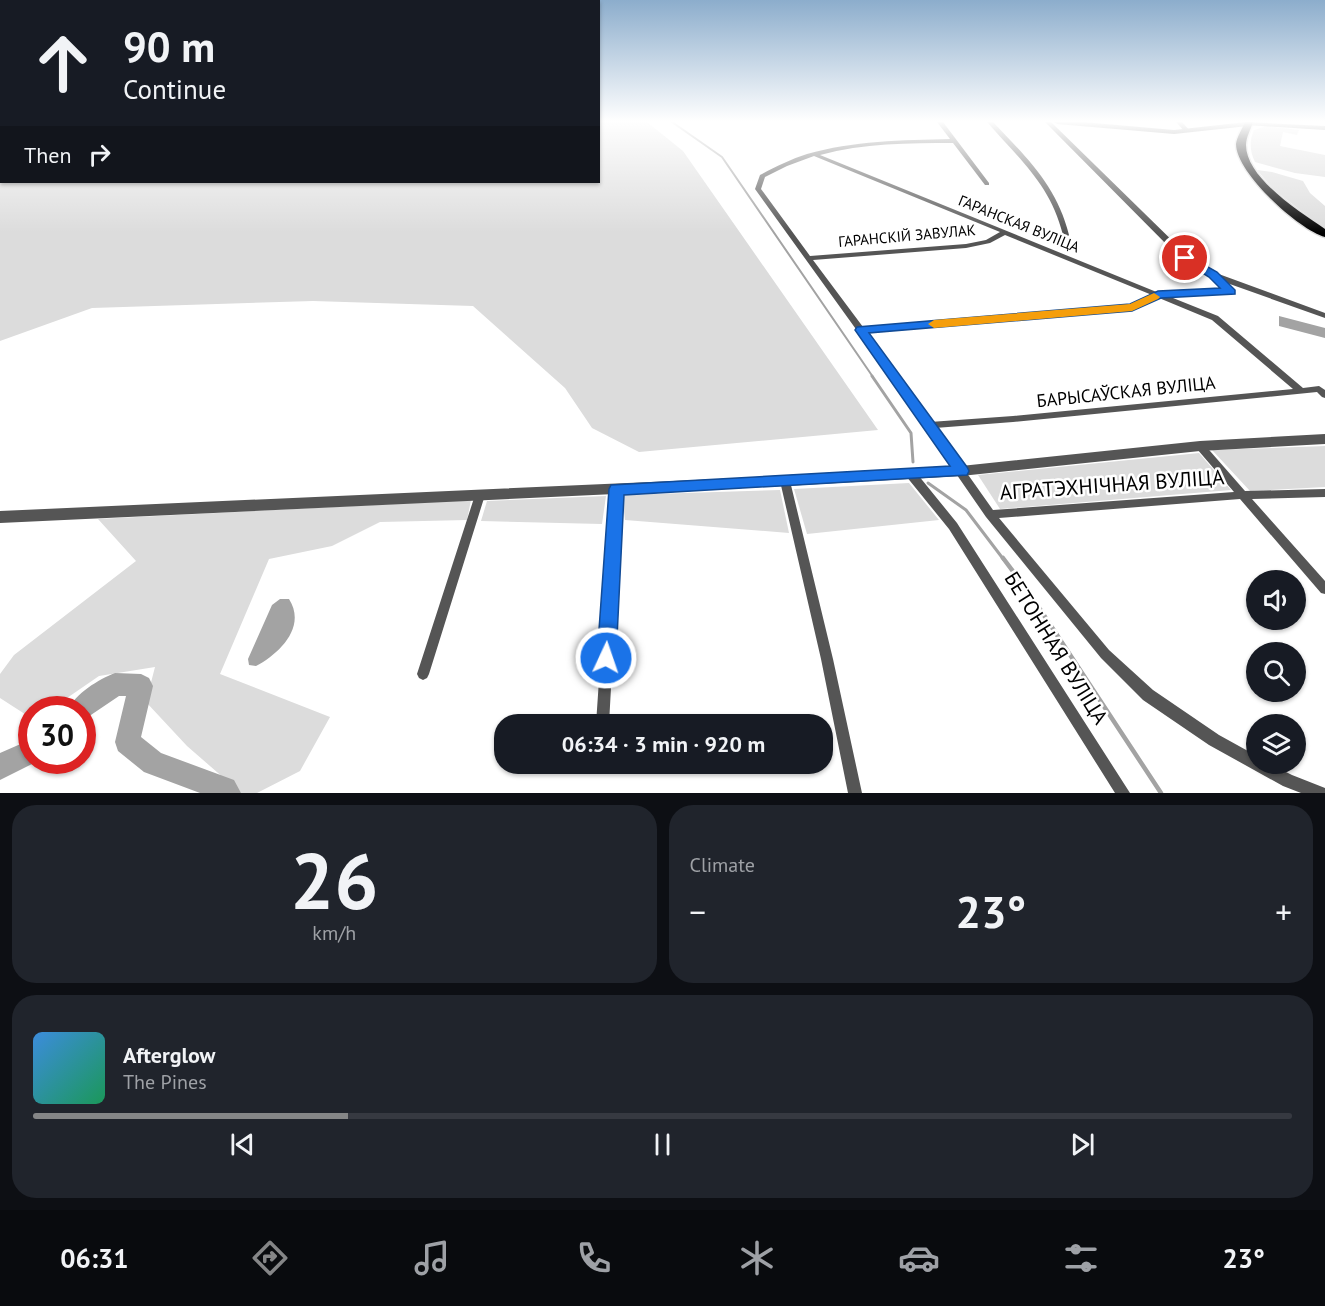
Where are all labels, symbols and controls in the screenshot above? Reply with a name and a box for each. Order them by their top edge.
text: 90 m [123,19,215,74]
icon: ahead [24,24,102,102]
text: Continue [123,72,226,106]
icon: right [83,138,116,171]
text: Then [24,141,71,169]
street label: ГАРАНСКАЯ ВУЛІЦА [956,191,1083,257]
street label: ГАРАНСКІЙ ЗАВУЛАК [838,220,976,251]
pin [1159,232,1210,283]
icon: arrive [1168,241,1201,274]
street label: БАРЫСАЎСКАЯ ВУЛІЦА [1035,371,1217,412]
street label: АГРАТЭХНІЧНАЯ ВУЛІЦА [999,463,1226,506]
street label: БЕТОННАЯ ВУЛІЦА [999,566,1115,730]
map controls [1246,570,1306,774]
button: sound [1246,570,1306,630]
position arrow [574,626,638,690]
button: search [1246,642,1306,702]
speed limit sign: 30 [18,696,96,774]
button: layers [1246,714,1306,774]
text: 06:34 · 3 min · 920 m [562,730,765,758]
text: 26 [290,830,378,931]
text: Climate [690,852,755,878]
text: 23° [955,882,1026,940]
text: − [690,890,706,933]
text: + [1275,890,1292,933]
text: km/h [312,920,356,946]
text: Afterglow [123,1041,215,1069]
text: The Pines [123,1069,207,1095]
icon: previous [226,1128,259,1161]
icon: pause [646,1128,679,1161]
icon: next [1066,1128,1099,1161]
icon: directions [249,1237,291,1279]
icon: music [411,1237,453,1279]
icon: phone [573,1237,615,1279]
icon: climate [736,1237,778,1279]
icon: car [898,1237,940,1279]
icon: filters [1060,1237,1102,1279]
text: 06:31 [60,1241,129,1275]
text: 23° [1222,1241,1265,1275]

